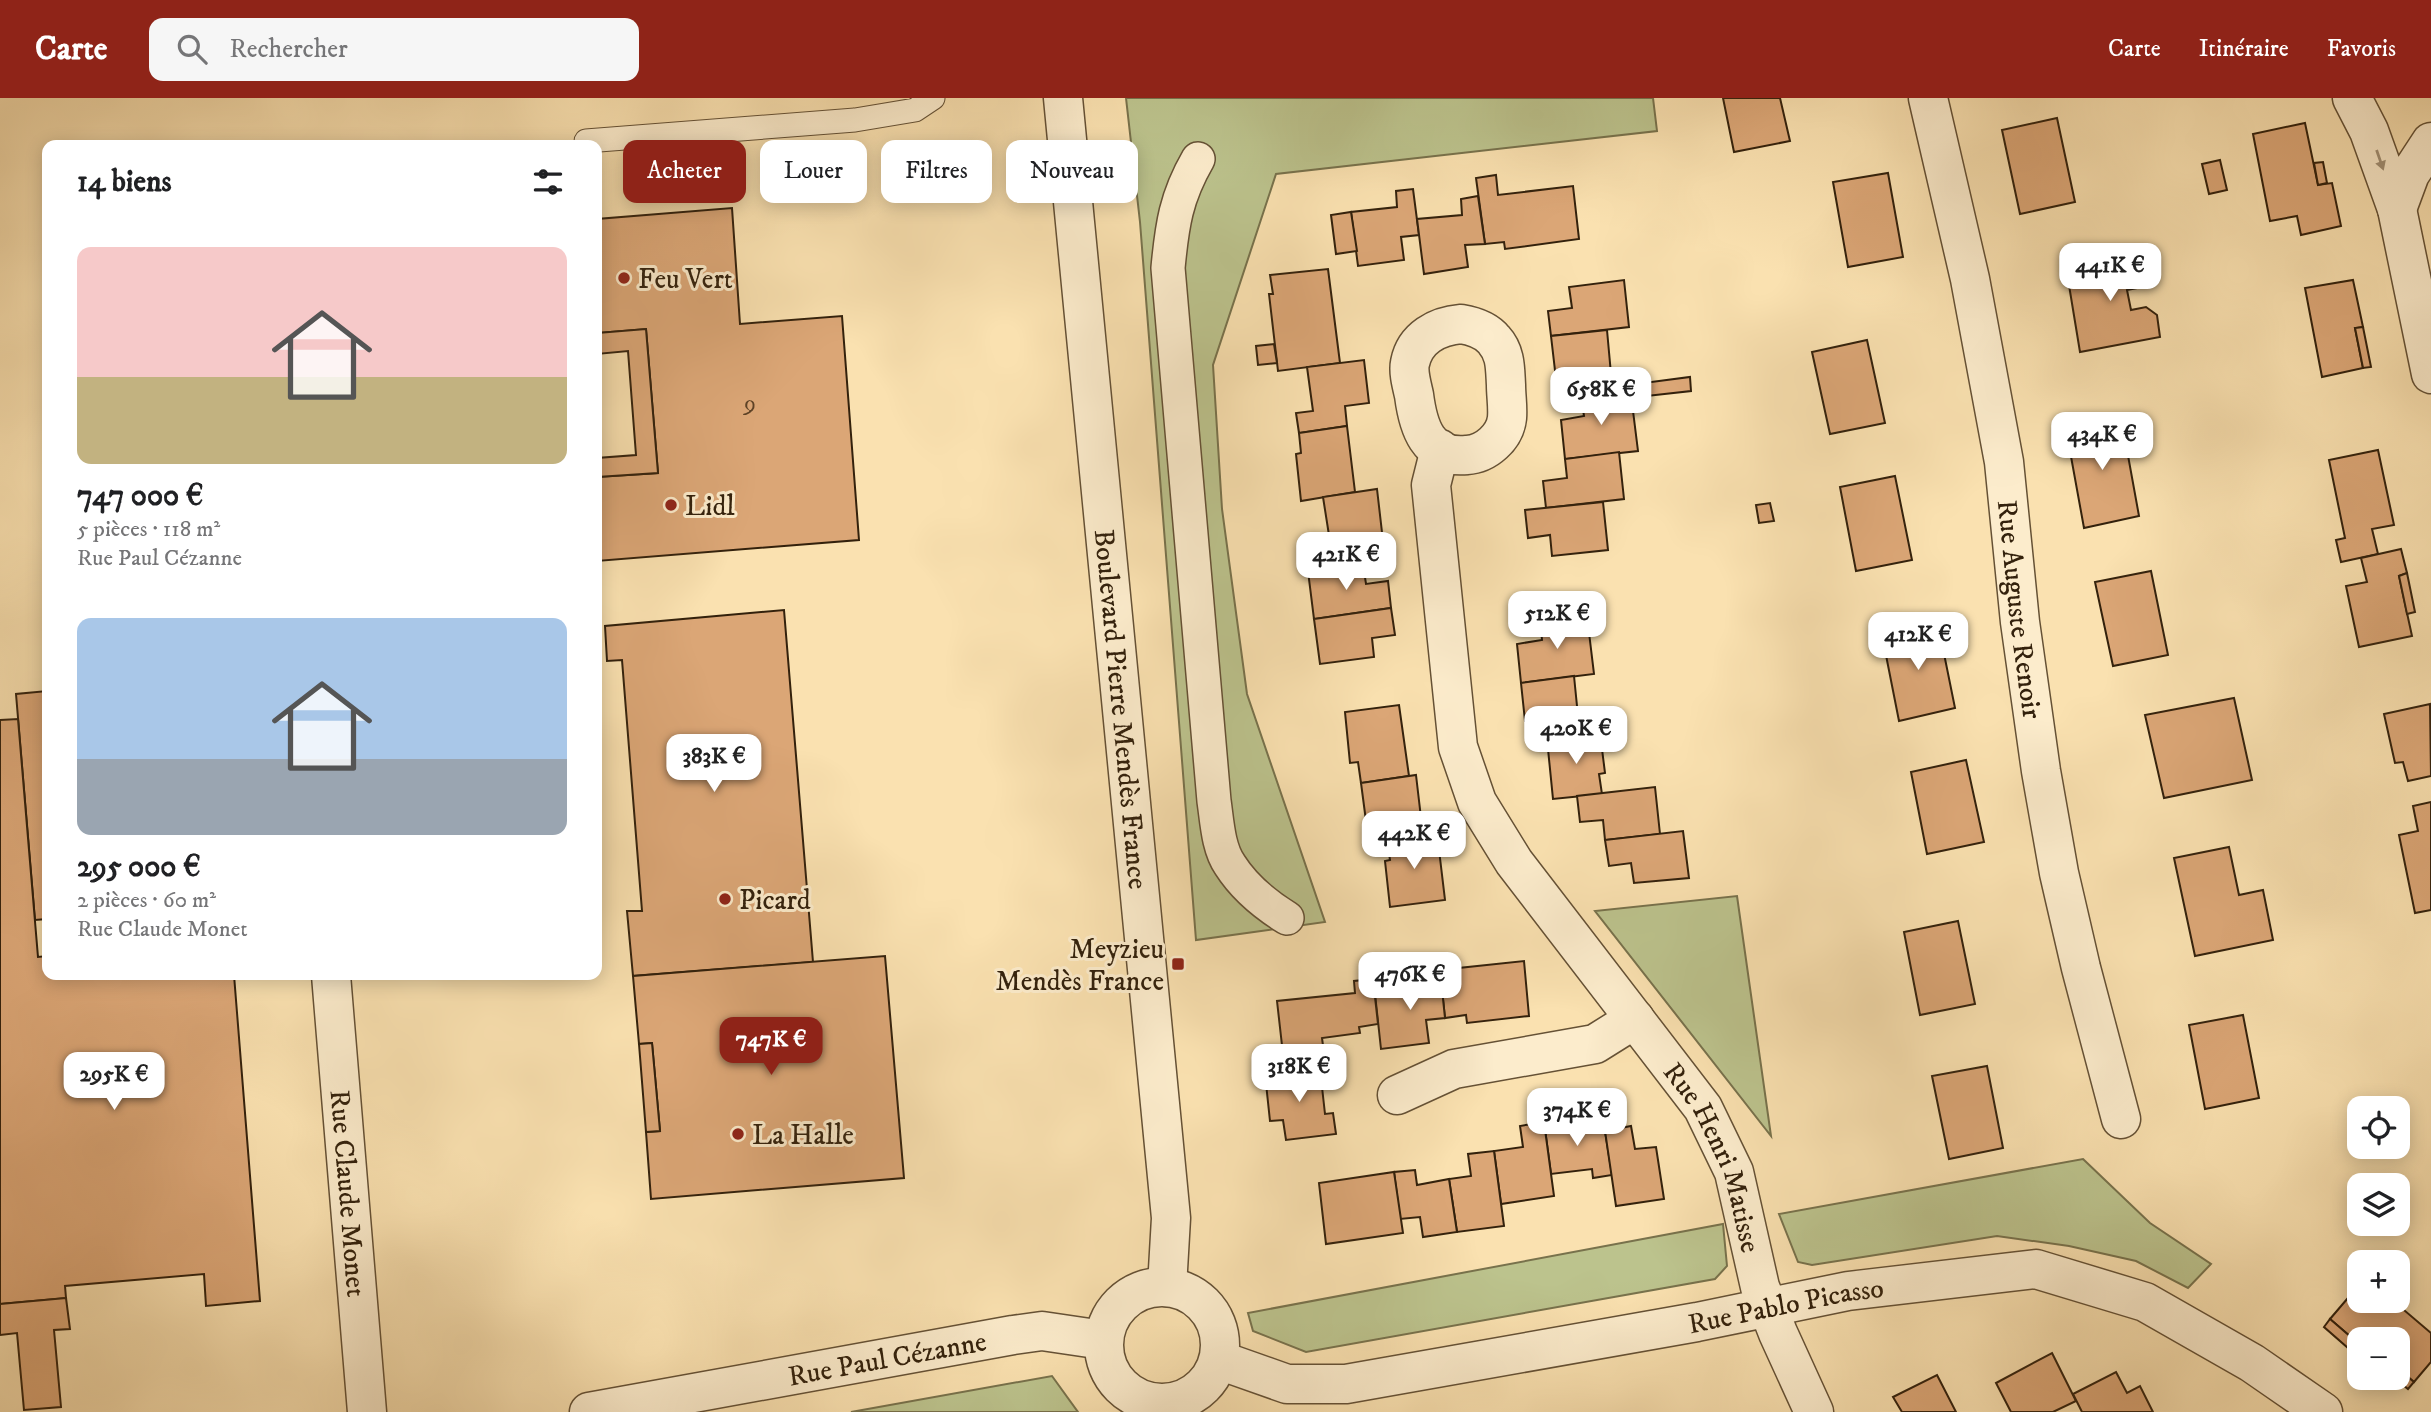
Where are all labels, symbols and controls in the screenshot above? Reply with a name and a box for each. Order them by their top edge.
search box [149,18,639,81]
text: Carte [35,29,107,70]
icon: search [173,30,211,68]
text: Rechercher [229,33,348,66]
text: Carte [2108,34,2161,64]
text: Itinéraire [2199,34,2289,64]
text: Favoris [2327,34,2396,64]
chip: Acheter [623,140,746,203]
chip: Louer [760,140,867,203]
chip: Filtres [881,140,992,203]
chip: Nouveau [1006,140,1138,203]
one-way arrow [2374,150,2385,171]
icon: filters [529,163,567,201]
text: 14 biens [77,164,172,201]
pin: 441K € [2053,244,2167,303]
text: 441K € [2075,251,2145,280]
place label: Feu Vert [638,262,733,297]
marker: Feu Vert [616,270,632,286]
icon: home [259,292,385,418]
pin: 658K € [1544,368,1658,427]
text: 658K € [1566,375,1636,404]
house number: 9 [743,389,756,419]
pin: 434K € [2045,412,2159,472]
text: 434K € [2067,420,2137,449]
text: 747 000 € [77,478,203,515]
place label: Lidl [685,489,735,524]
marker: Lidl [663,497,679,513]
street label: Rue Auguste Renoir [1989,498,2050,722]
text: 5 pièces · 118 m² [77,515,220,544]
street label: Boulevard Pierre Mendès France [1086,528,1155,891]
pin: 421K € [1289,532,1403,592]
text: 421K € [1312,540,1380,569]
text: Rue Paul Cézanne [77,544,242,573]
pin: 512K € [1500,592,1614,651]
text: 512K € [1524,599,1590,628]
pin: 412K € [1861,612,1975,672]
text: 412K € [1884,620,1952,649]
icon: home [259,663,385,789]
pin: 420K € [1519,706,1633,766]
text: 420K € [1540,714,1612,743]
pin: 383K € [657,734,771,794]
text: 383K € [682,742,746,771]
pin: 442K € [1357,812,1471,871]
text: 442K € [1378,819,1450,848]
text: 295 000 € [77,849,201,886]
place label: Picard [739,883,811,918]
text: 2 pièces · 60 m² [77,886,216,915]
marker: Picard [717,891,733,907]
text: Rue Claude Monet [77,915,248,944]
place label: Meyzieu Mendès France [995,932,1164,999]
pin: 476K € [1353,953,1467,1012]
marker: Meyzieu Mendès France [1170,956,1186,972]
text: 476K € [1374,960,1446,989]
pin: 747K € [714,1018,828,1077]
text: 747K € [736,1025,806,1054]
pin: 318K € [1242,1044,1356,1104]
pin: 295K € [57,1052,171,1112]
text: 318K € [1267,1052,1331,1081]
street label: Rue Henri Matisse [1655,1056,1768,1256]
text: 295K € [80,1060,148,1089]
street label: Rue Claude Monet [322,1088,373,1298]
pin: 374K € [1520,1088,1634,1148]
text: 374K € [1543,1096,1611,1125]
map controls [2347,1096,2410,1390]
button: locate [2347,1096,2410,1159]
place label: La Halle [752,1118,854,1153]
marker: La Halle [730,1126,746,1142]
button: layers [2347,1173,2410,1236]
button: + [2347,1250,2410,1313]
street label: Rue Pablo Picasso [1685,1271,1886,1342]
street label: Rue Paul Cézanne [785,1324,989,1395]
button: − [2347,1327,2410,1390]

